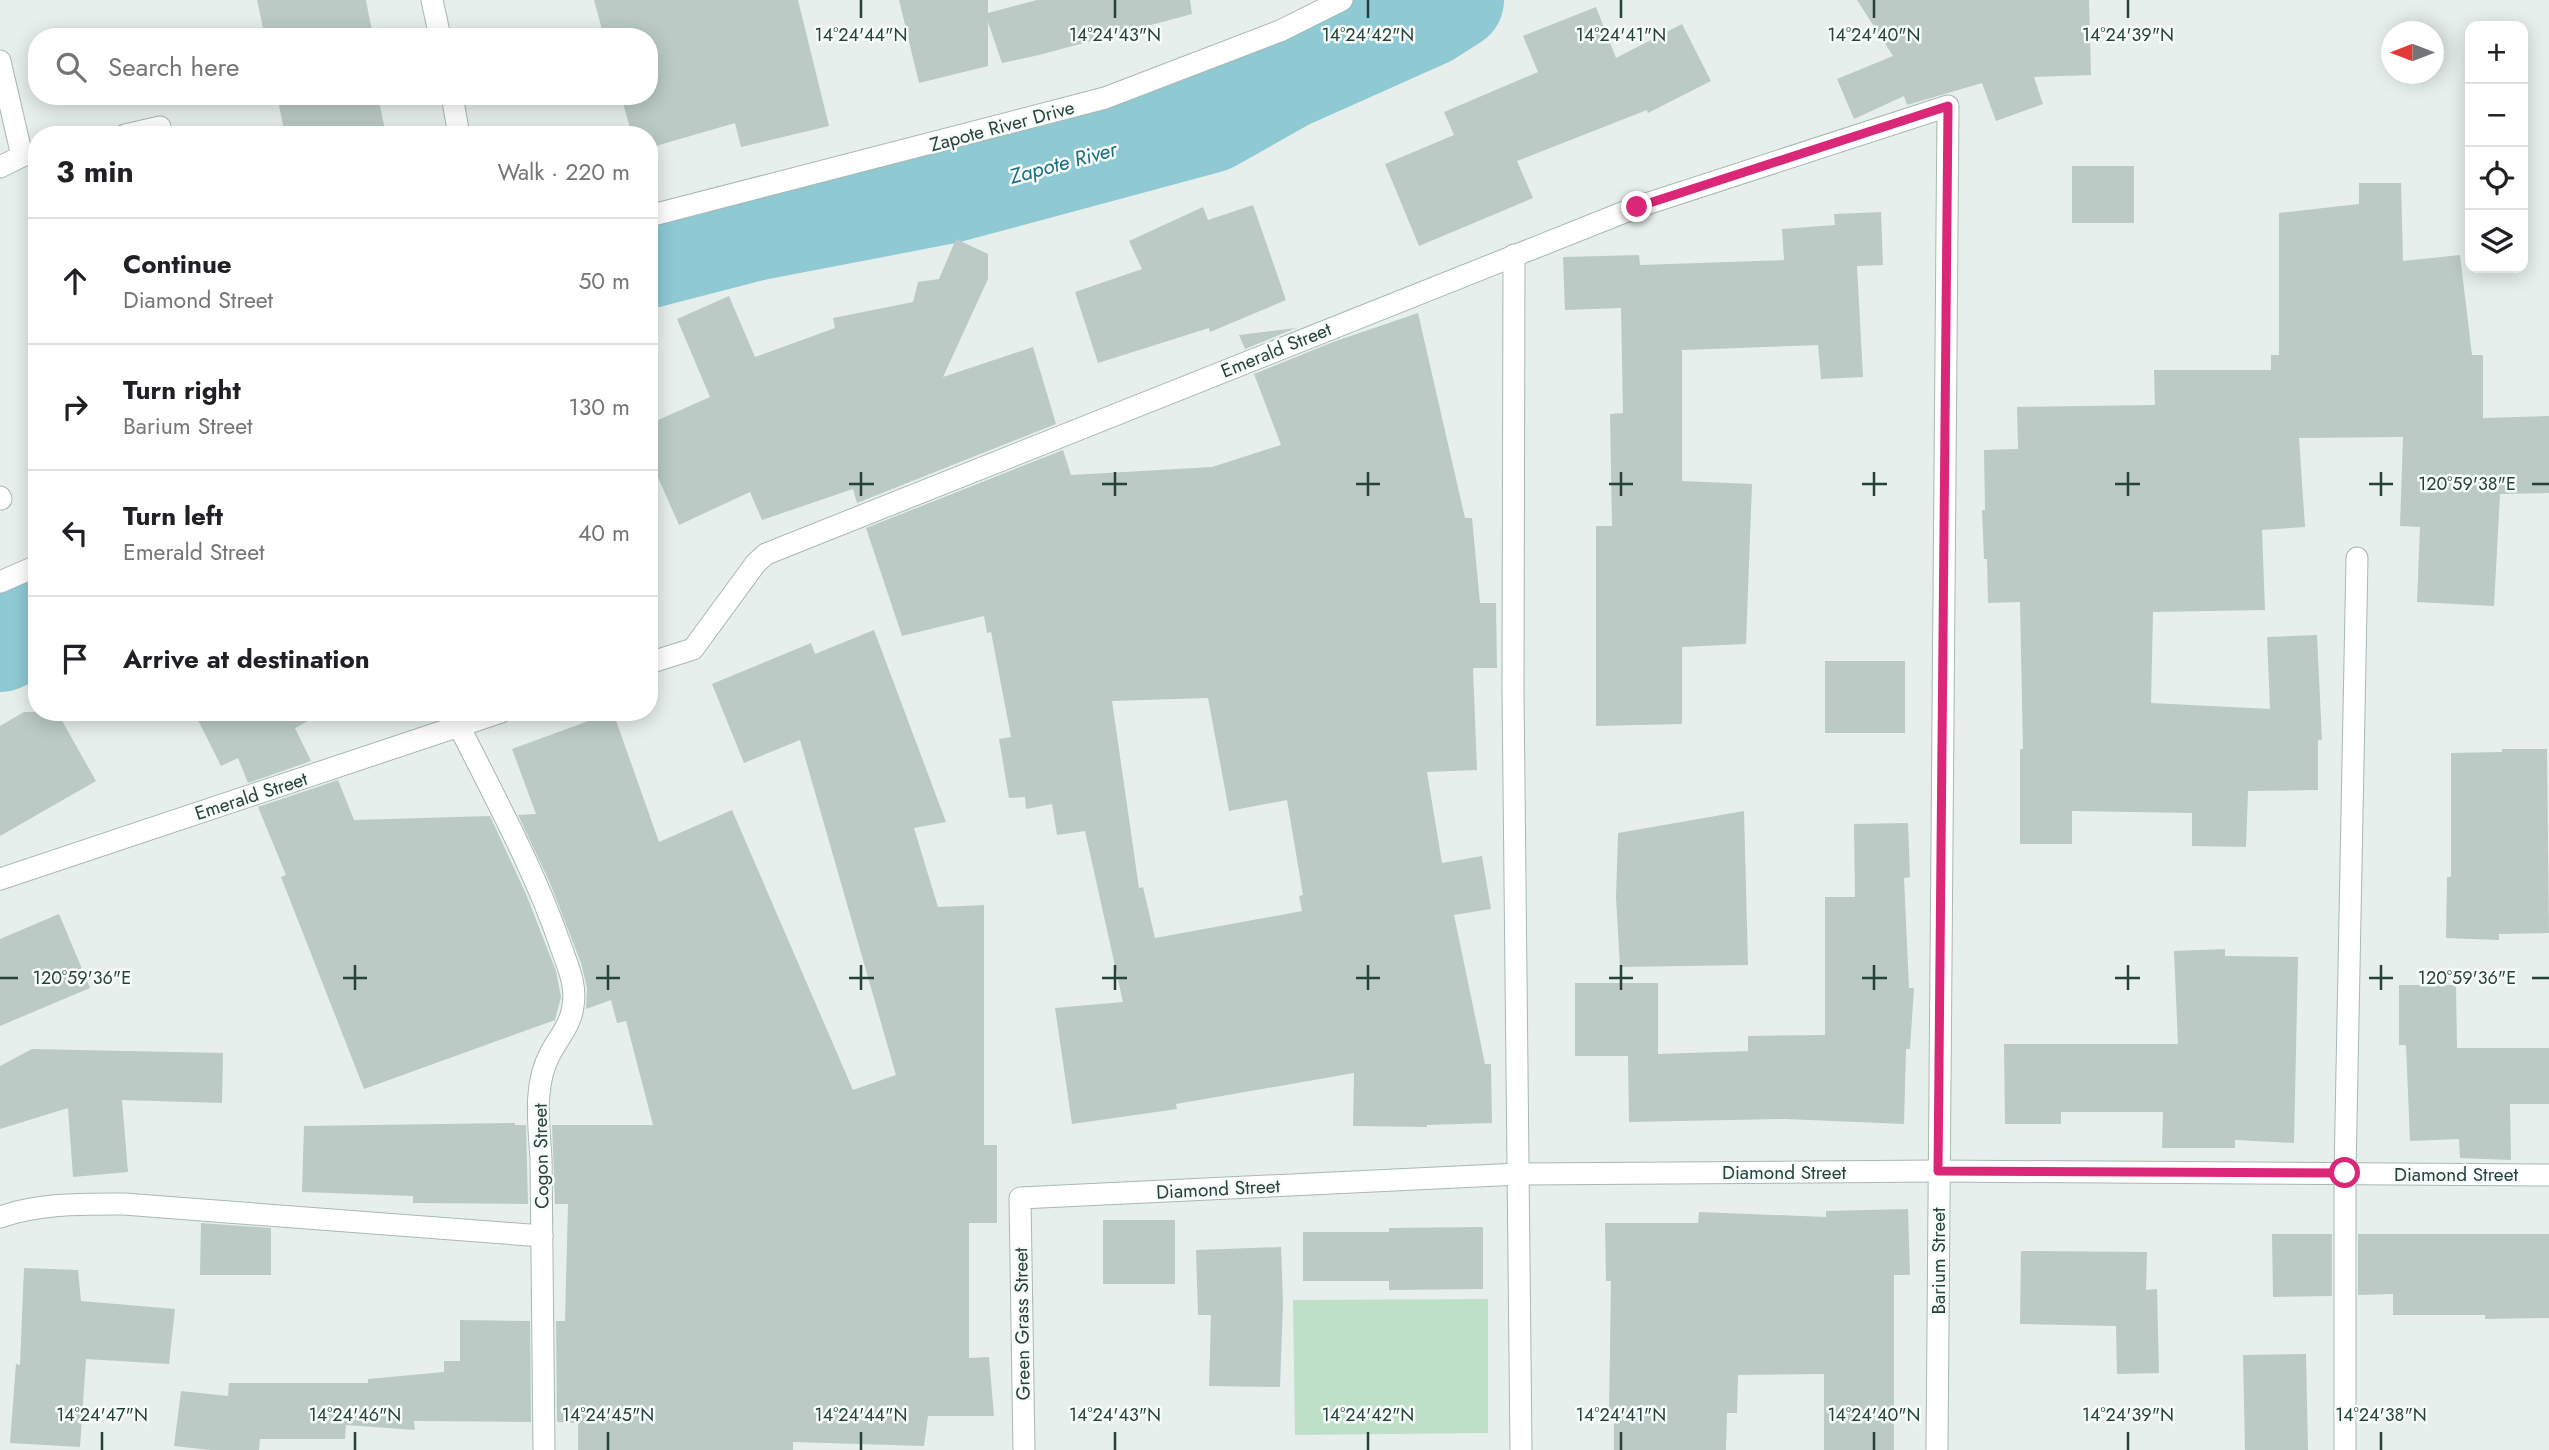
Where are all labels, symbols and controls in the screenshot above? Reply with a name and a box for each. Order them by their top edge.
north arrow [2381,21,2444,84]
map controls [2465,21,2528,273]
button: + [2465,21,2528,84]
text: 14°24'44"N [815,22,907,48]
text: 14°24'43"N [1069,22,1161,48]
text: 14°24'42"N [1322,22,1414,48]
text: 14°24'41"N [1576,22,1666,48]
text: 14°24'40"N [1827,22,1921,48]
text: 14°24'39"N [2082,22,2174,48]
search box [28,28,658,105]
icon: search [52,48,90,86]
text: Search here [108,48,240,86]
button: − [2465,84,2528,147]
street label: Zapote River Drive [927,94,1077,158]
water label: Zapote River [1005,134,1121,192]
button: locate [2465,147,2528,210]
text: 3 min [56,150,134,193]
text: Walk · 220 m [498,155,630,189]
route end [1621,191,1652,222]
button: layers [2465,210,2528,273]
text: Continue [123,245,232,283]
icon: ahead [56,262,94,300]
text: 50 m [578,264,630,298]
text: Diamond Street [123,283,273,317]
street label: Emerald Street [1217,315,1336,384]
text: Turn right [123,371,241,409]
icon: right [56,388,94,426]
text: 130 m [568,390,630,424]
text: Barium Street [123,409,253,443]
text: 120°59'38"E [2418,471,2516,497]
text: Turn left [123,497,223,535]
icon: left [56,514,94,552]
text: 40 m [578,516,630,550]
text: Emerald Street [123,535,265,569]
icon: arrive [56,640,94,678]
text: Arrive at destination [123,640,370,678]
street label: Emerald Street [191,765,311,827]
text: 120°59'36"E [33,965,131,991]
text: 120°59'36"E [2418,965,2516,991]
street label: Cogon Street [527,1103,555,1209]
route start [2329,1157,2360,1188]
street label: Diamond Street [1722,1159,1846,1186]
street label: Diamond Street [2394,1161,2518,1188]
street label: Diamond Street [1155,1172,1281,1206]
street label: Barium Street [1925,1207,1952,1315]
street label: Green Grass Street [1007,1247,1037,1401]
text: 14°24'47"N [56,1402,148,1428]
text: 14°24'46"N [309,1402,401,1428]
text: 14°24'45"N [562,1402,654,1428]
text: 14°24'44"N [815,1402,907,1428]
text: 14°24'43"N [1069,1402,1161,1428]
text: 14°24'42"N [1322,1402,1414,1428]
text: 14°24'41"N [1576,1402,1666,1428]
text: 14°24'40"N [1827,1402,1921,1428]
text: 14°24'39"N [2082,1402,2174,1428]
text: 14°24'38"N [2335,1402,2427,1428]

